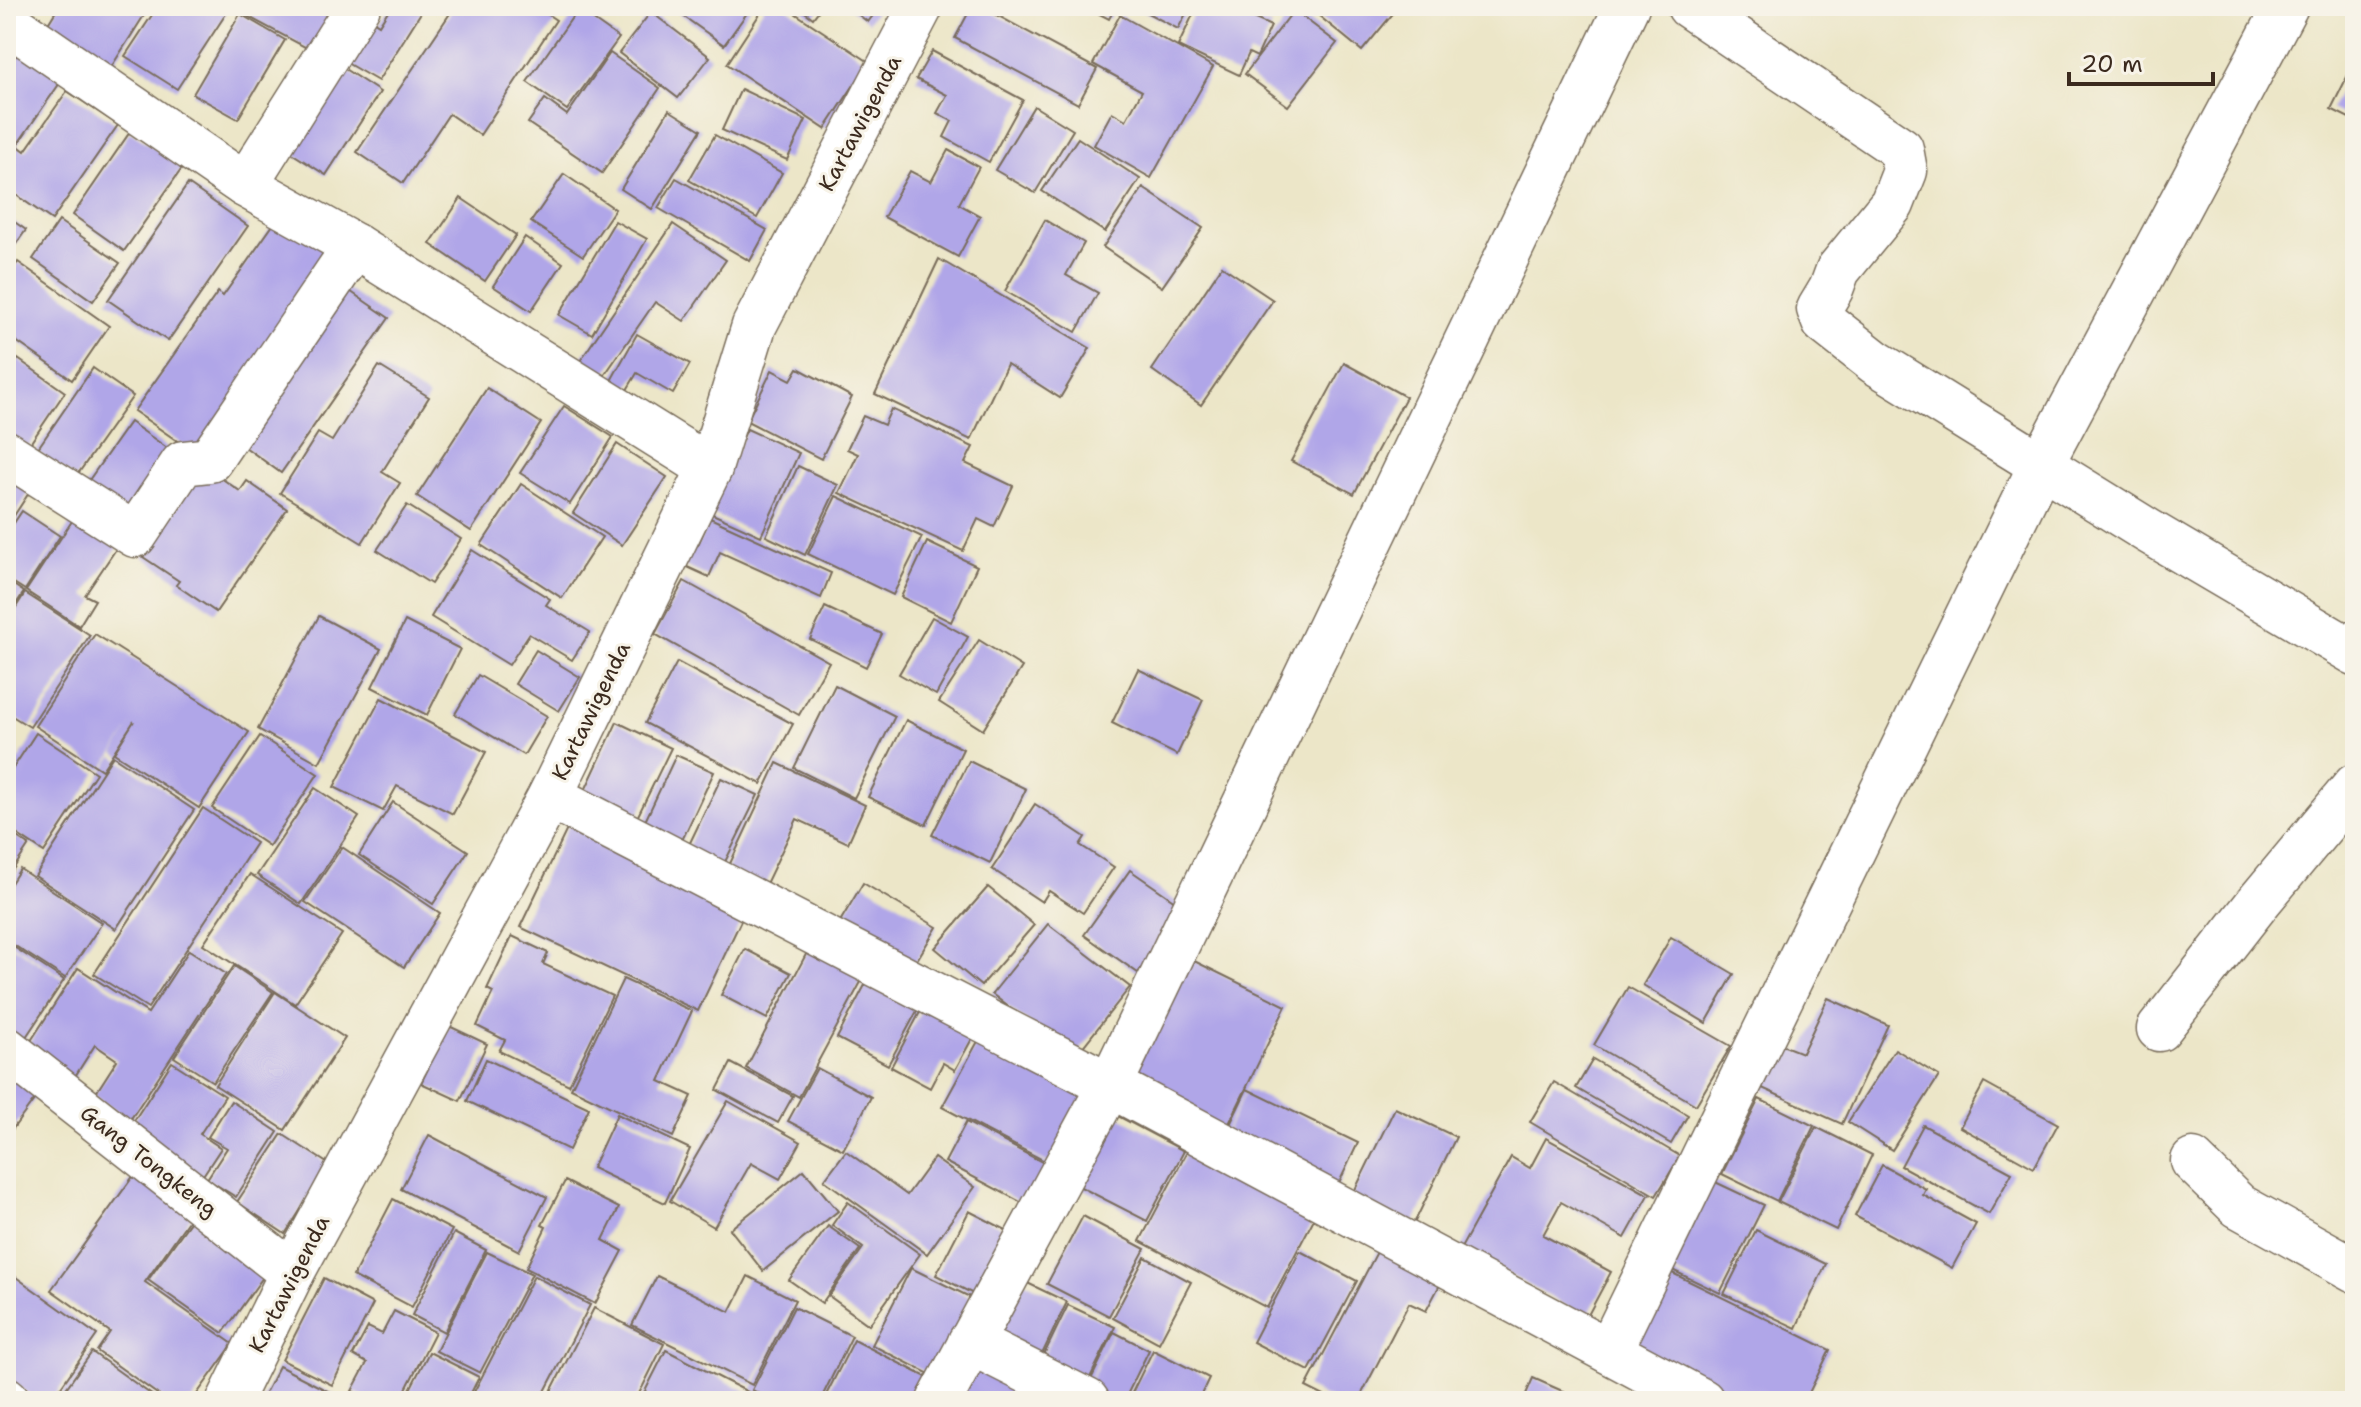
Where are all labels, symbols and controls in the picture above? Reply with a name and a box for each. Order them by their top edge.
scale bar [2069,36,2213,86]
text: 20 m [2081,48,2143,80]
street label: Kartawigenda [812,49,908,196]
street label: Kartawigenda [545,637,637,785]
street label: Gang Tongkeng [74,1098,224,1224]
street label: Kartawigenda [242,1210,336,1358]

